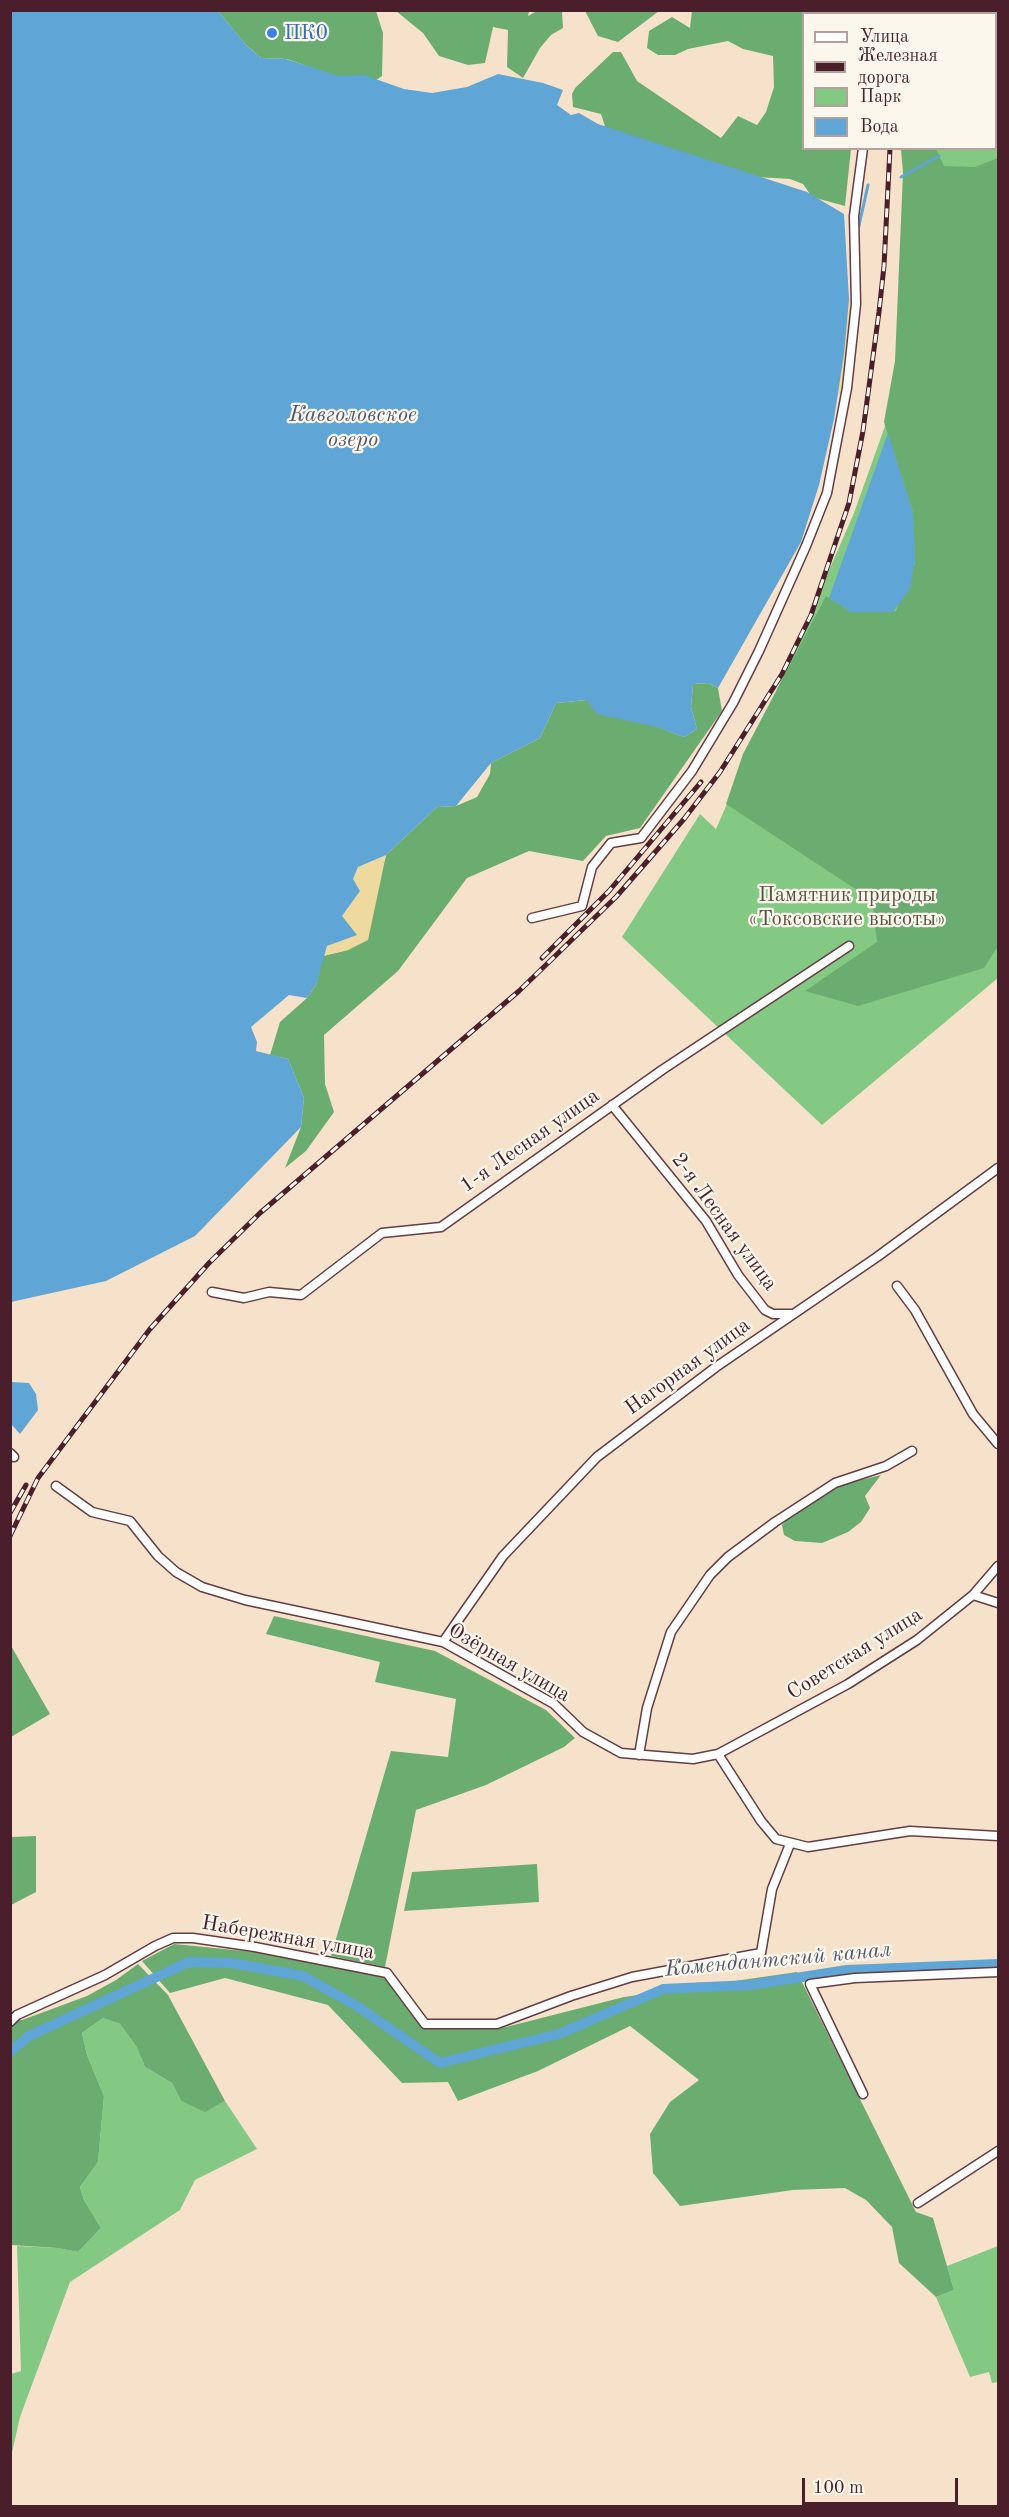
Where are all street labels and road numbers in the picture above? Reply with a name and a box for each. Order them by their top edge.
street label: 1-я Лесная улица [455,1084,605,1198]
street label: 2-я Лесная улица [666,1148,782,1296]
street label: Нагорная улица [620,1313,756,1421]
street label: Советская улица [783,1602,927,1706]
street label: Озёрная улица [443,1618,575,1708]
street label: Набережная улица [200,1910,376,1966]

